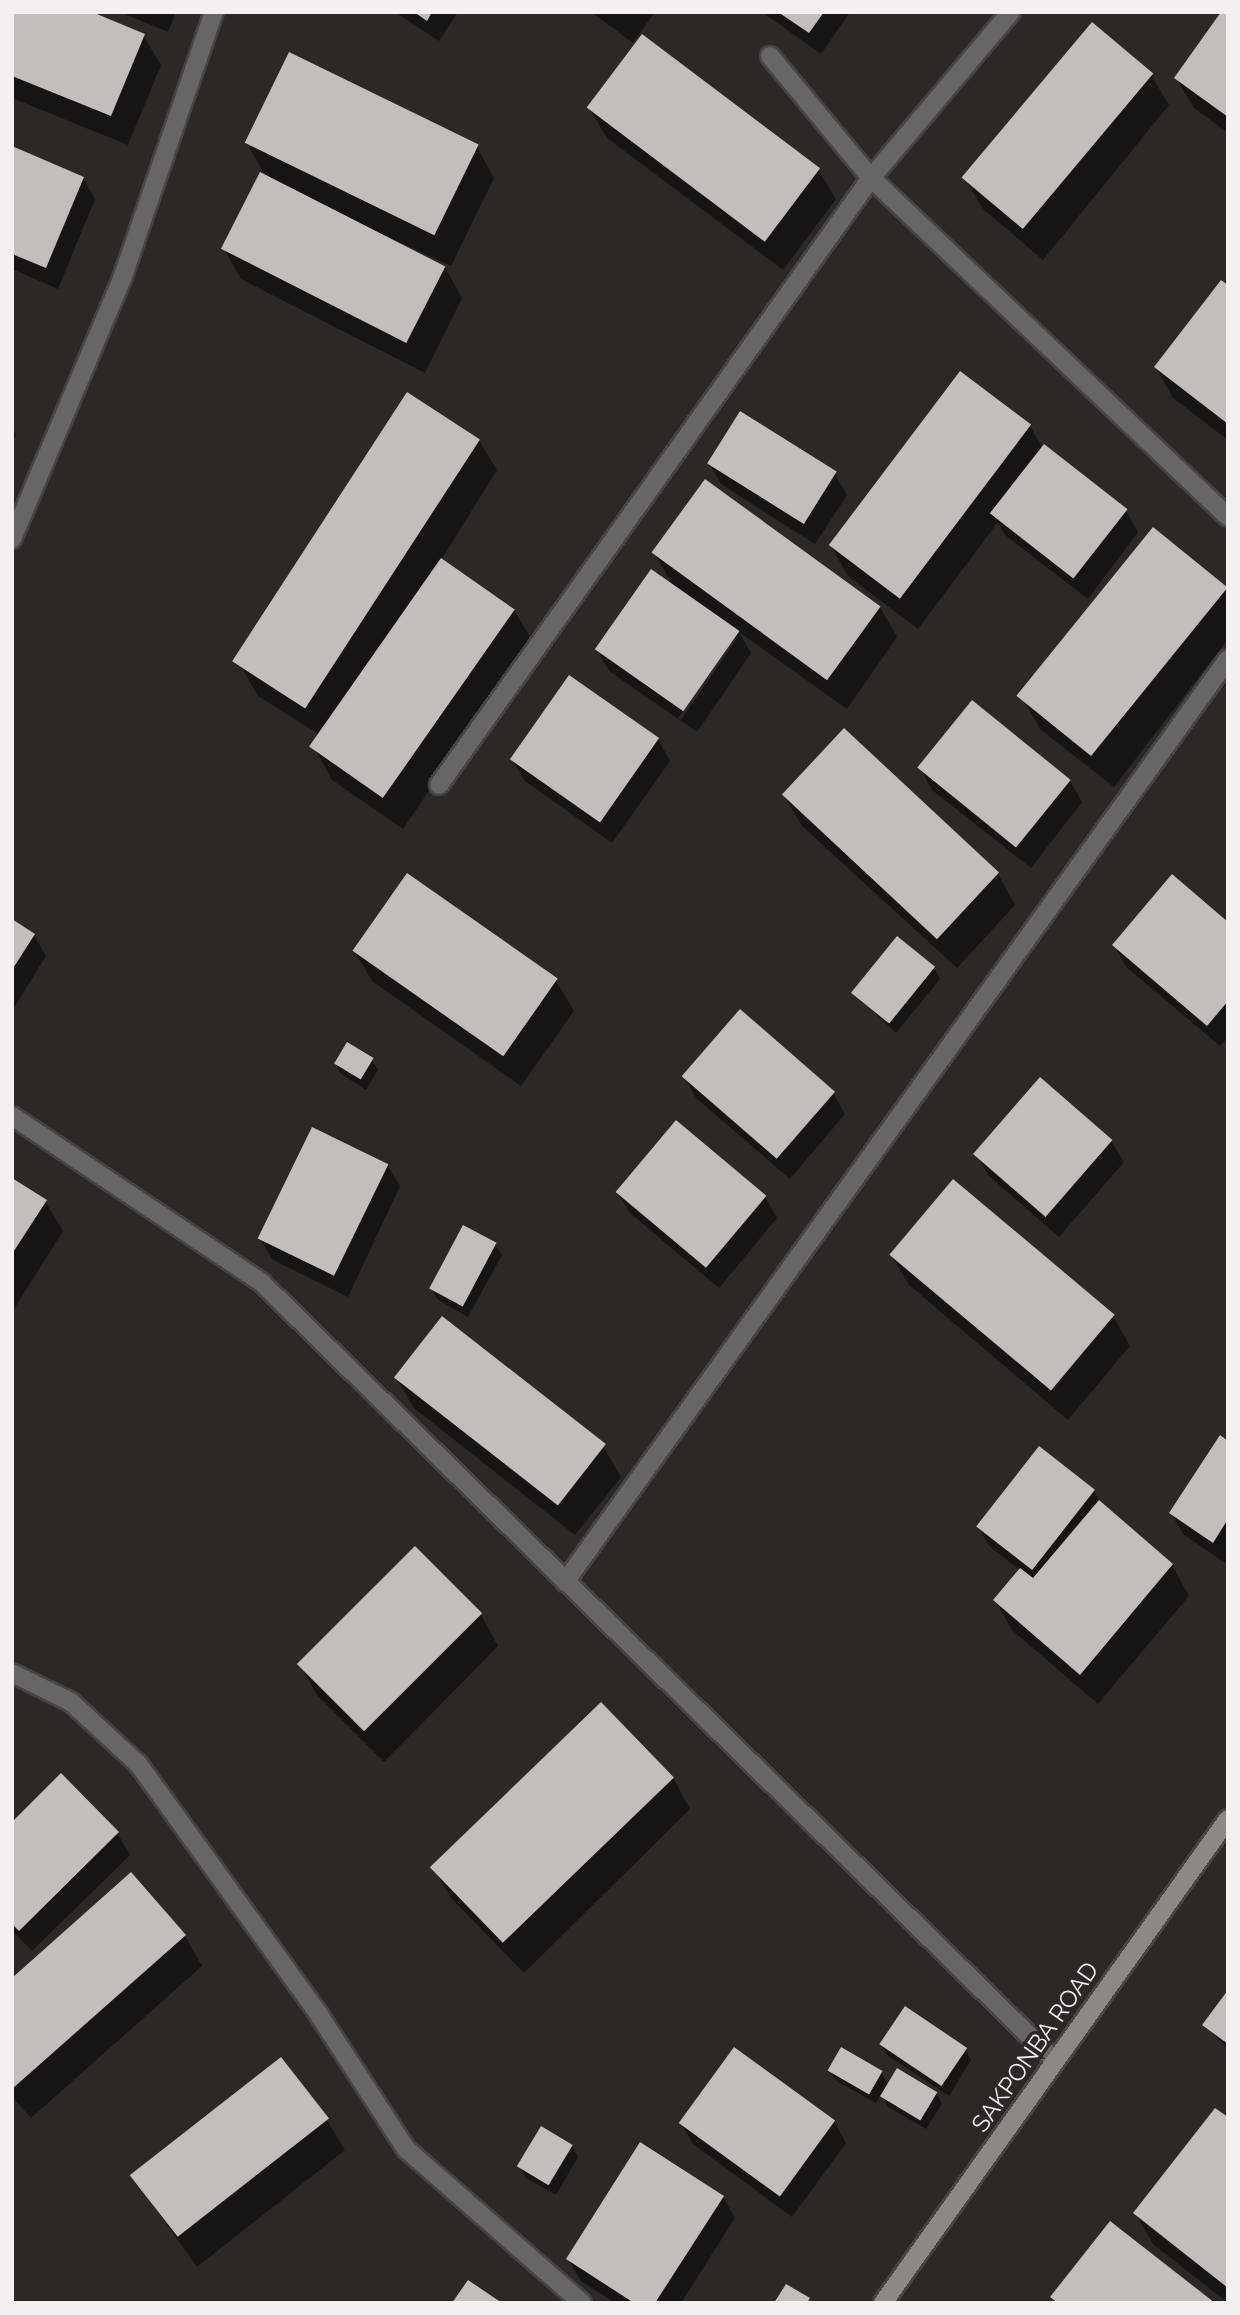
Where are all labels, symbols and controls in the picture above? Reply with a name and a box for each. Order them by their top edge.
street label: SAKPONBA ROAD [965,1956,1105,2138]

